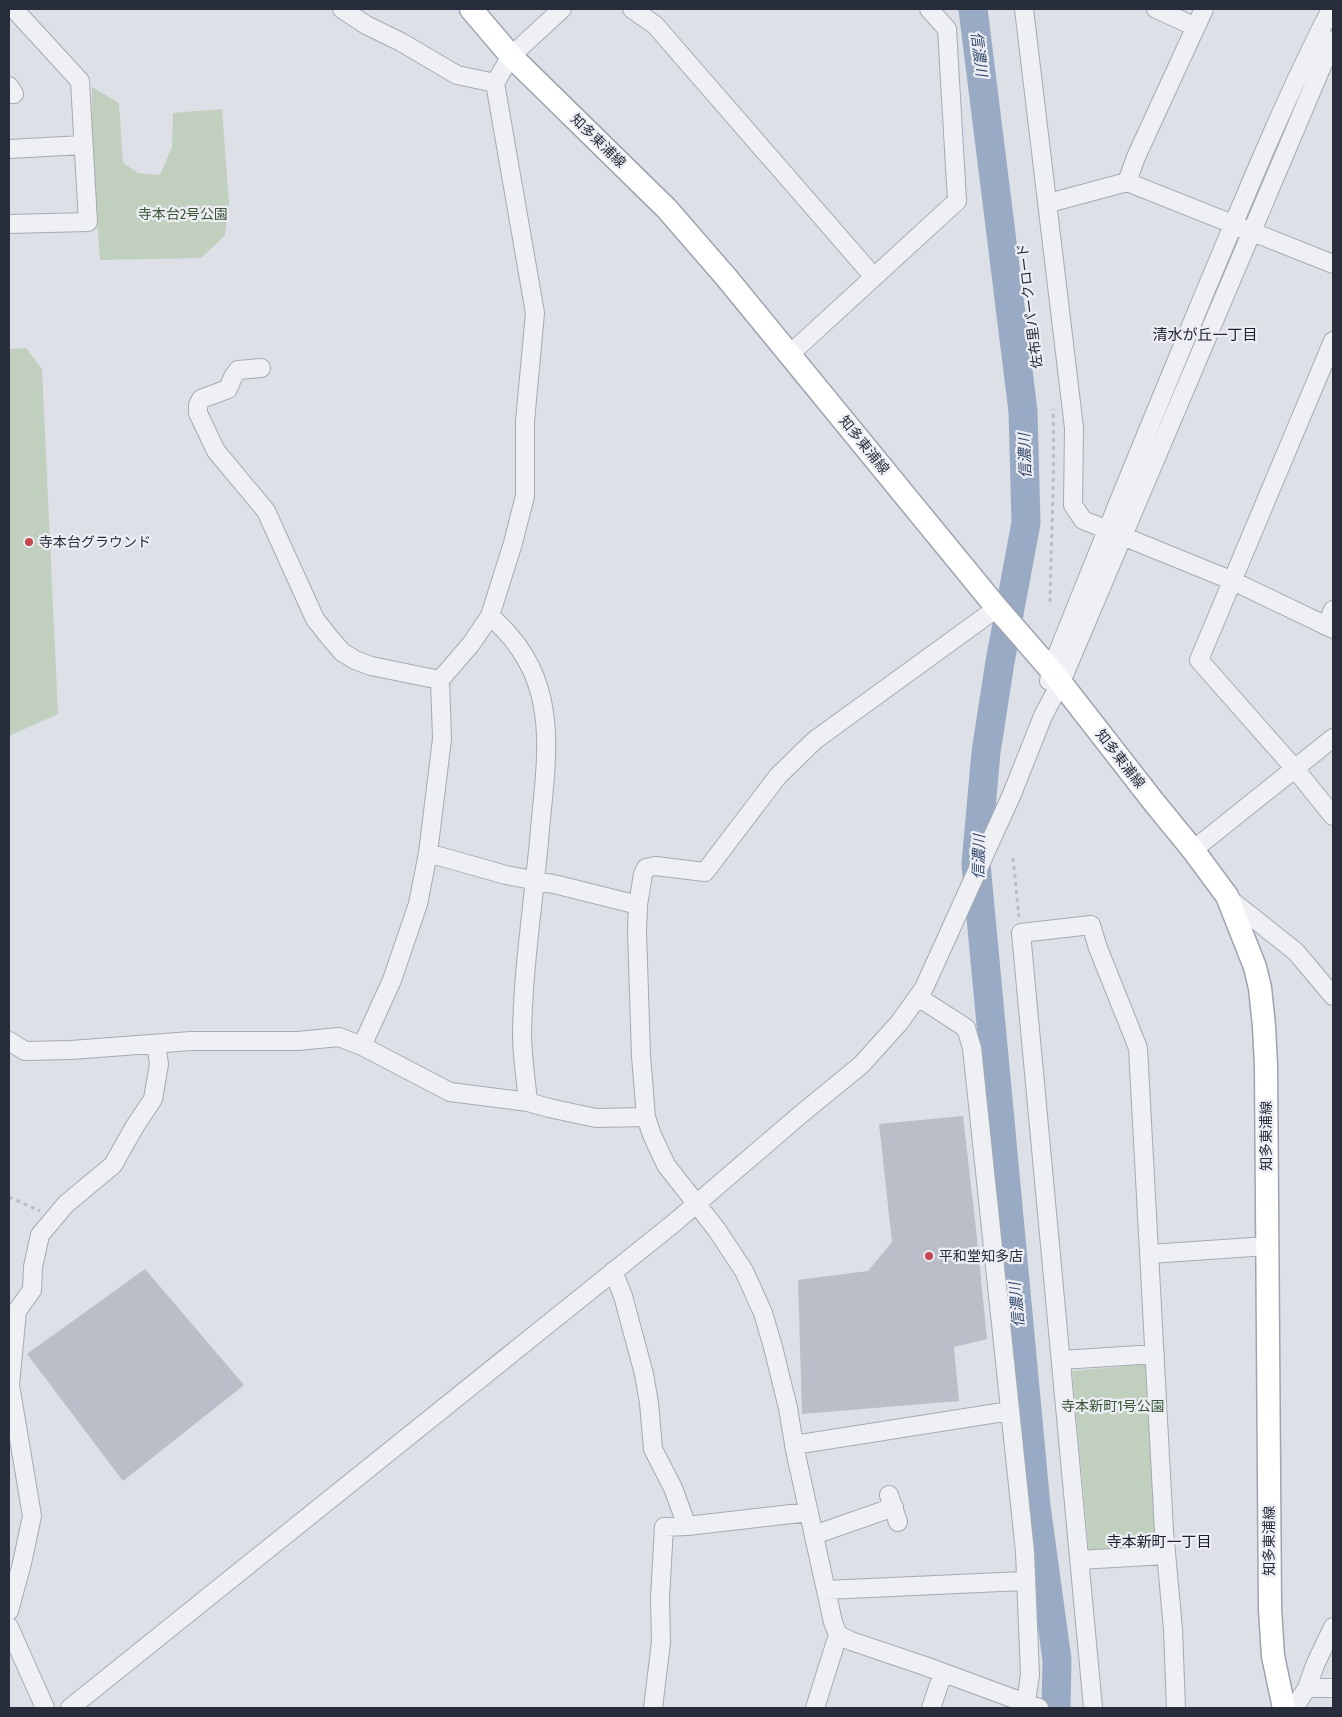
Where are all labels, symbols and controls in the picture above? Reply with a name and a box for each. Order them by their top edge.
water label: 信濃川 [967,31,991,79]
street label: 知多東浦線 [567,111,629,171]
park label: 寺本台2号公園 [138,206,228,223]
street label: 佐布里パークロード [1014,242,1046,370]
district label: 清水が丘一丁目 [1152,326,1258,344]
street label: 知多東浦線 [835,412,893,478]
water label: 信濃川 [1015,431,1035,479]
place label: 寺本台グラウンド [39,534,151,551]
marker: 寺本台グラウンド [23,536,35,548]
street label: 知多東浦線 [1092,726,1148,792]
water label: 信濃川 [970,832,988,880]
street label: 知多東浦線 [1258,1101,1275,1171]
place label: 平和堂知多店 [939,1248,1023,1265]
marker: 平和堂知多店 [923,1250,935,1262]
water label: 信濃川 [1006,1280,1028,1328]
park label: 寺本新町1号公園 [1061,1398,1165,1415]
street label: 知多東浦線 [1261,1506,1278,1576]
district label: 寺本新町一丁目 [1106,1533,1212,1551]

